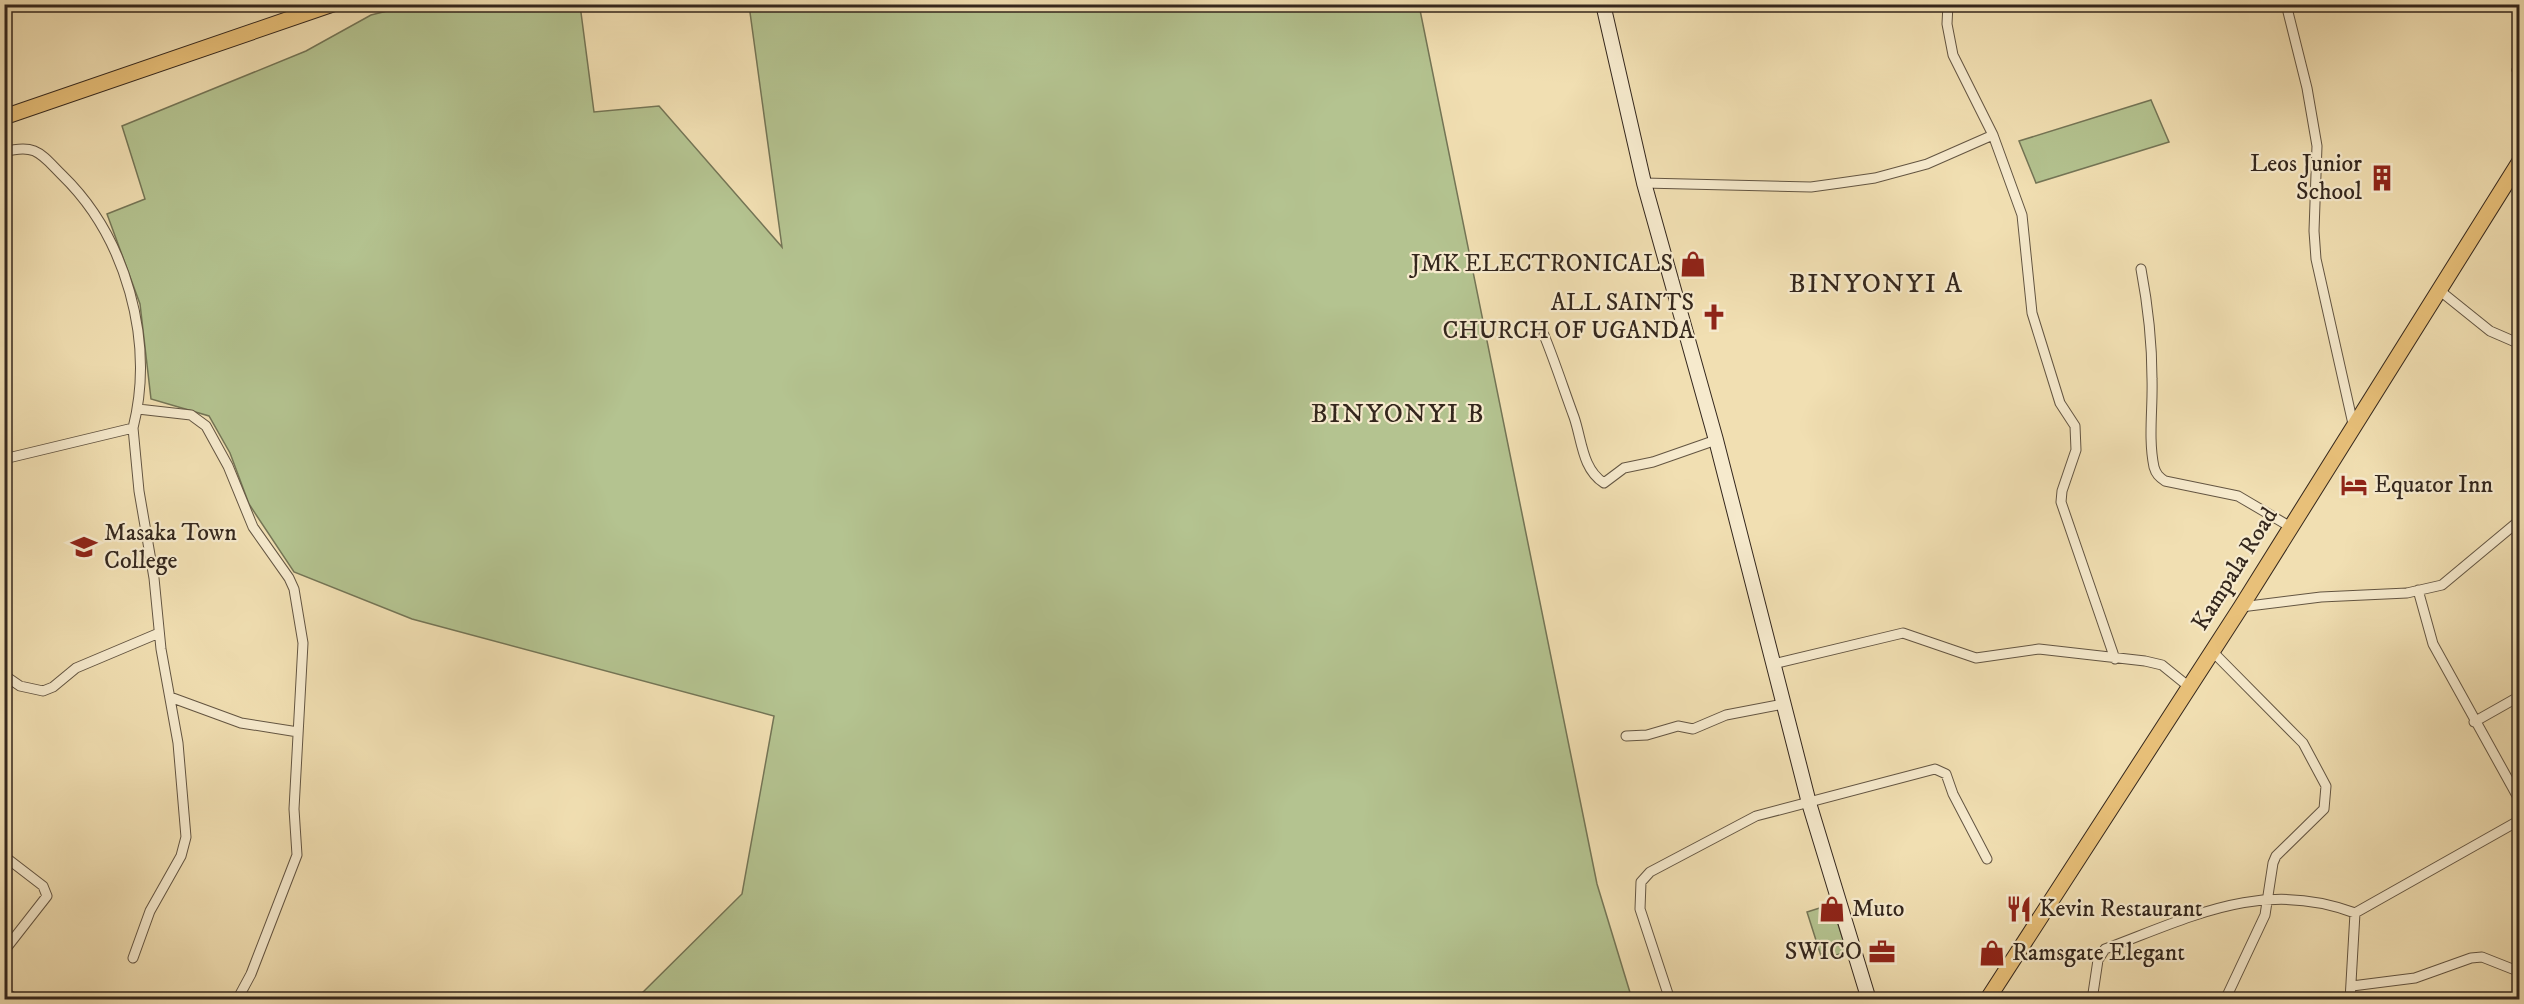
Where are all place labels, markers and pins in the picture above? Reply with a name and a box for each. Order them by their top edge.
place label: Leos Junior School [2250,149,2363,207]
building icon: Leos Junior School [2367,163,2397,193]
place label: JMK ELECTRONICALS [1409,249,1673,279]
shop icon: JMK ELECTRONICALS [1678,249,1708,279]
place label: ALL SAINTS CHURCH OF UGANDA [1443,288,1695,346]
church icon: ALL SAINTS CHURCH OF UGANDA [1699,302,1729,332]
hotel icon: Equator Inn [2339,470,2369,500]
place label: Equator Inn [2374,470,2493,500]
place label: Masaka Town College [104,518,237,576]
school or university icon: Masaka Town College [69,532,99,562]
shop icon: Muto [1817,894,1847,924]
place label: Muto [1852,894,1905,924]
restaurant icon: Kevin Restaurant [2004,894,2034,924]
place label: Kevin Restaurant [2039,894,2203,924]
place label: SWICO [1785,937,1862,967]
office icon: SWICO [1867,937,1897,967]
shop icon: Ramsgate Elegant [1977,938,2007,968]
place label: Ramsgate Elegant [2012,938,2185,968]

